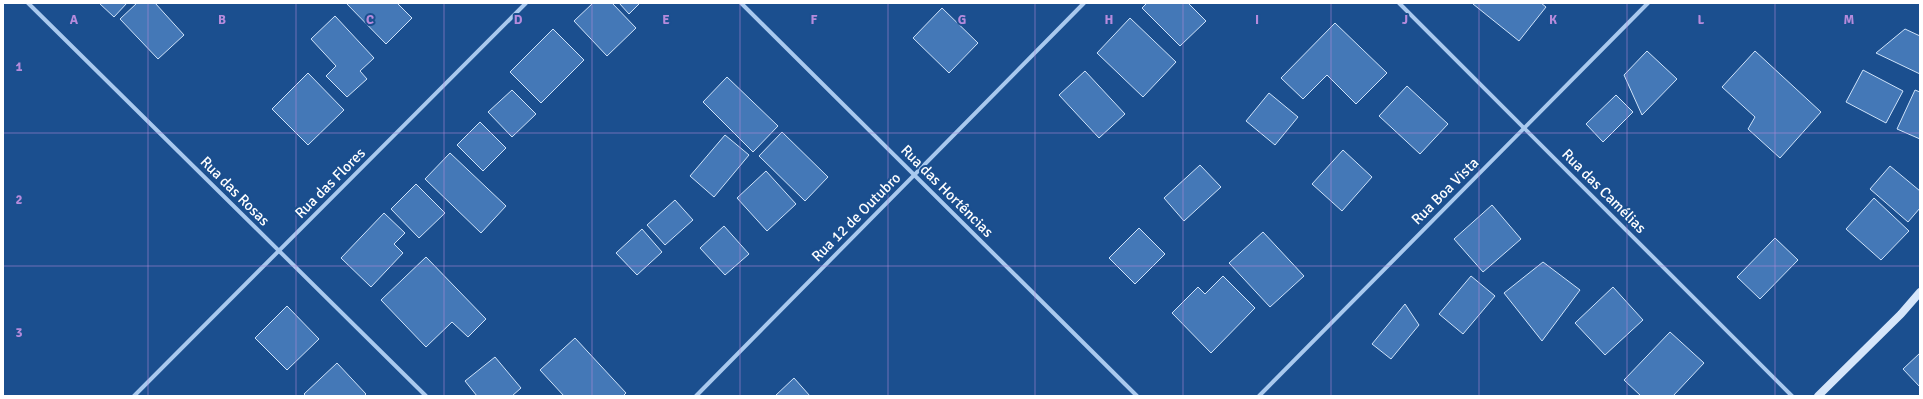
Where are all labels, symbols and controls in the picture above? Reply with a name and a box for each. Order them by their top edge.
text: A [70,12,79,28]
text: B [218,12,226,28]
text: C [366,12,374,28]
text: D [514,12,523,28]
text: E [662,12,670,28]
text: F [811,12,818,28]
text: G [958,12,966,28]
text: H [1105,12,1113,28]
text: I [1255,12,1259,28]
text: J [1402,12,1408,28]
text: K [1549,12,1557,28]
text: L [1698,12,1705,28]
text: M [1844,12,1855,28]
text: 1 [15,59,23,75]
street label: Rua das Hortências [897,141,997,241]
street label: Rua das Flores [291,144,369,222]
street label: Rua das Camélias [1558,145,1650,237]
street label: Rua das Rosas [197,153,274,230]
street label: Rua Boa Vista [1408,154,1482,228]
street label: Rua 12 de Outubro [808,169,904,265]
text: 2 [15,192,23,208]
text: 3 [15,325,23,341]

